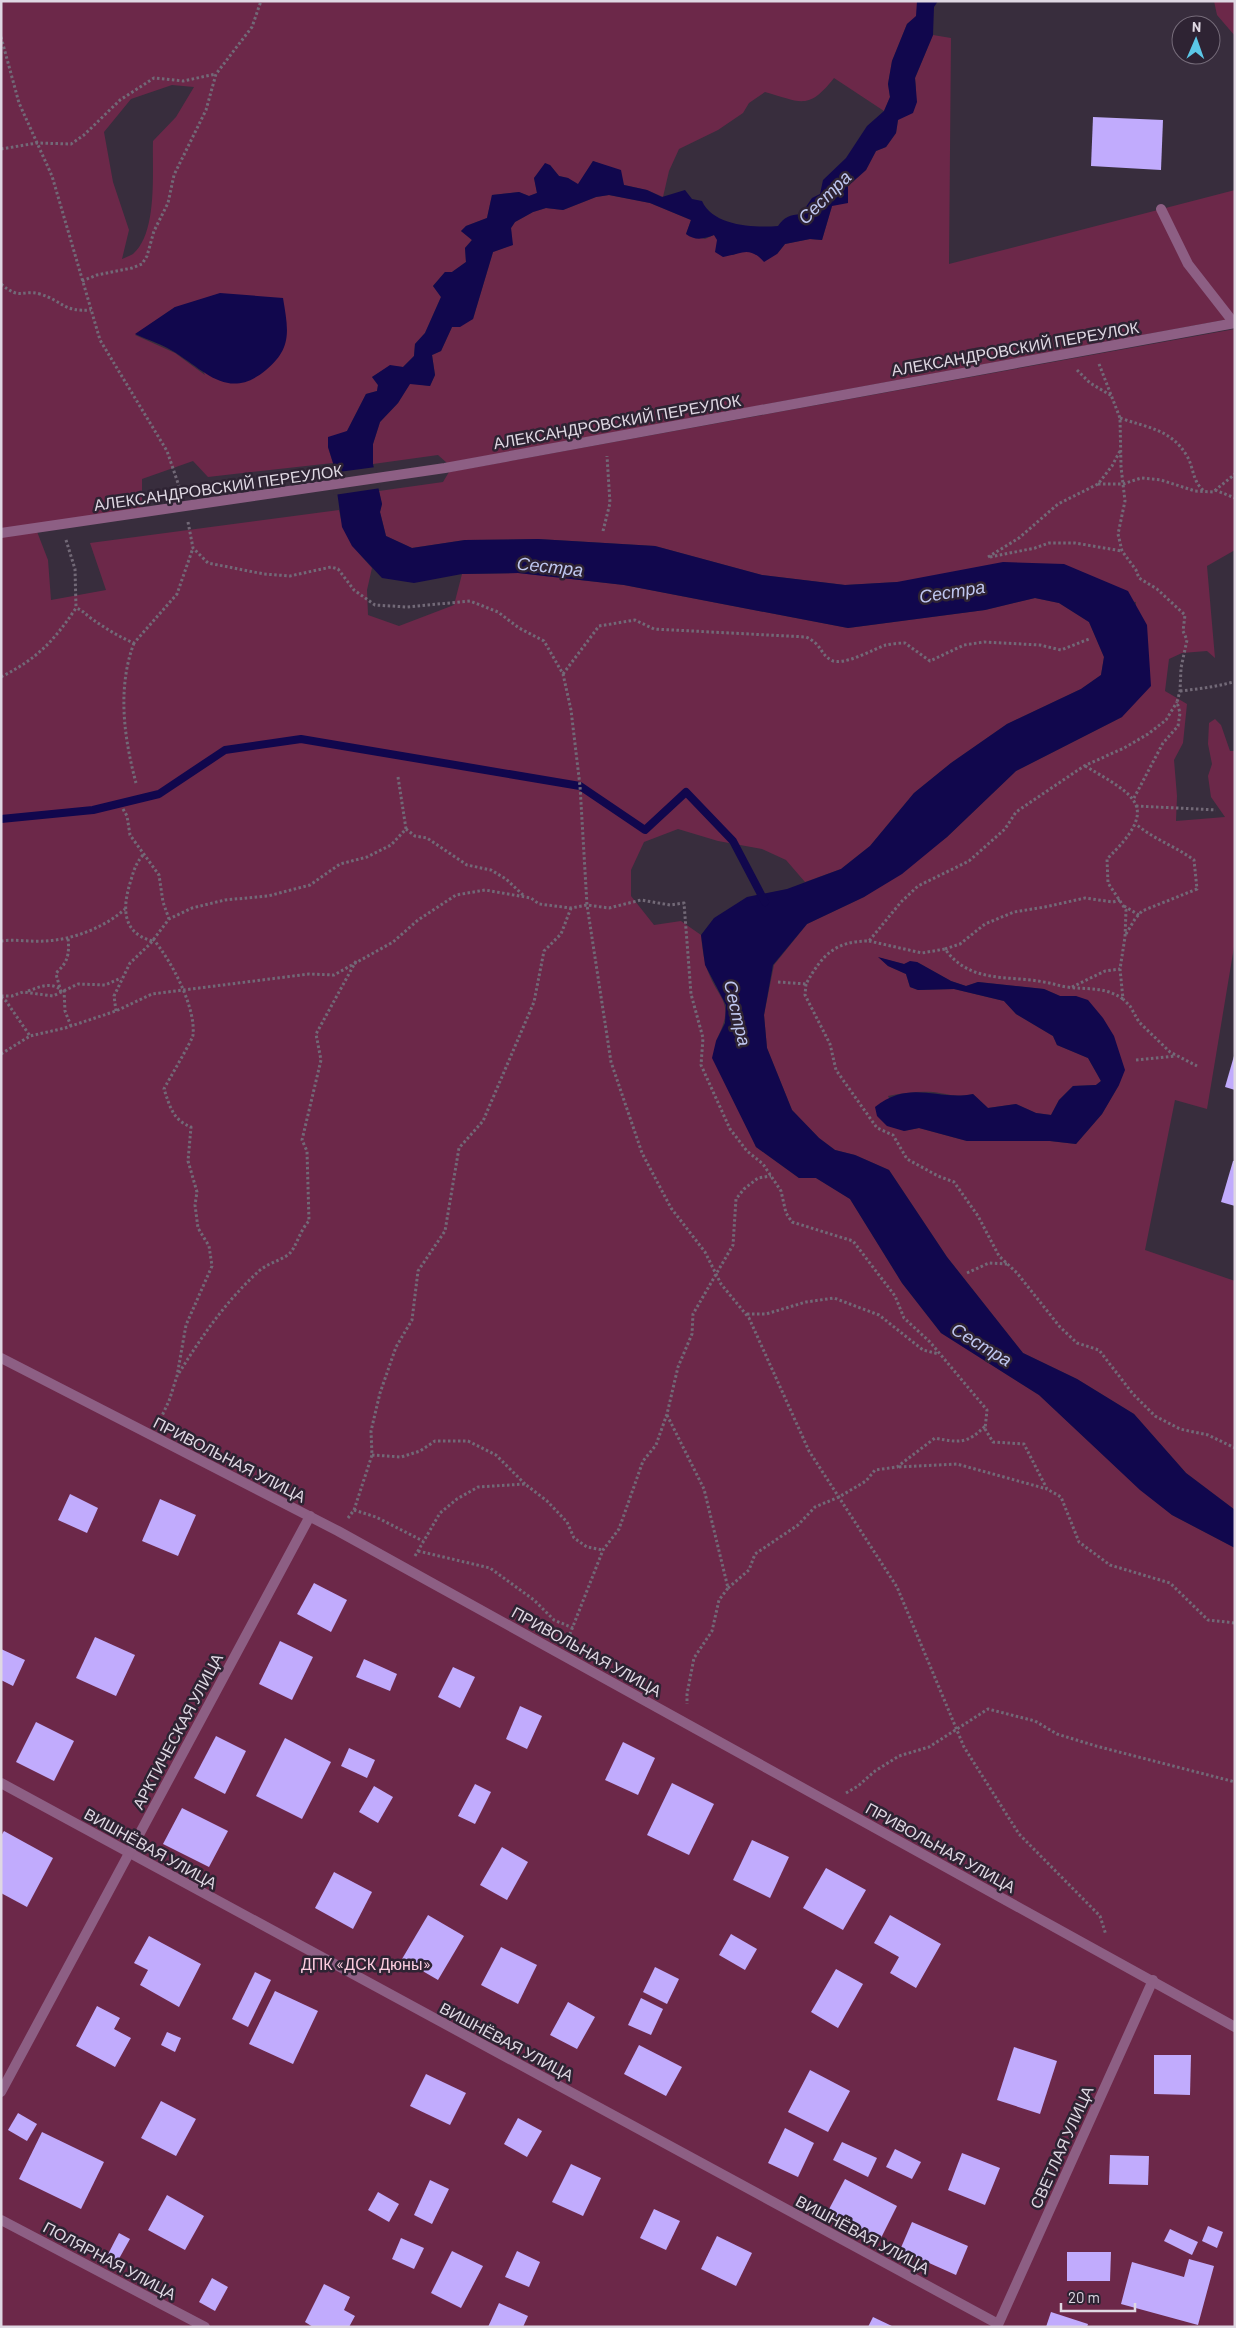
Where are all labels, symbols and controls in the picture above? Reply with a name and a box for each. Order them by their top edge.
north arrow [1171,15,1221,65]
text: N [1192,18,1201,35]
water label: Сестра [793,166,855,228]
street label: АЛЕКСАНДРОВСКИЙ ПЕРЕУЛОК [890,317,1141,379]
street label: АЛЕКСАНДРОВСКИЙ ПЕРЕУЛОК [492,390,743,452]
street label: АЛЕКСАНДРОВСКИЙ ПЕРЕУЛОК [92,460,344,514]
water label: Сестра [516,552,584,580]
water label: Сестра [917,575,987,607]
water label: Сестра [720,978,756,1048]
water label: Сестра [948,1317,1016,1371]
street label: ПРИВОЛЬНАЯ УЛИЦА [151,1412,310,1506]
street label: ПРИВОЛЬНАЯ УЛИЦА [509,1602,665,1700]
street label: АРКТИЧЕСКАЯ УЛИЦА [128,1650,226,1812]
street label: ПРИВОЛЬНАЯ УЛИЦА [863,1798,1019,1896]
street label: ВИШНЁВАЯ УЛИЦА [81,1804,221,1893]
park label: ДПК «ДСК Дюны» [301,1954,431,1973]
street label: ВИШНЁВАЯ УЛИЦА [437,1998,577,2084]
street label: СВЕТЛАЯ УЛИЦА [1025,2082,1097,2211]
street label: ВИШНЁВАЯ УЛИЦА [793,2191,933,2277]
street label: ПОЛЯРНАЯ УЛИЦА [40,2217,180,2303]
scale bar [1061,2280,1135,2312]
text: 20 m [1068,2288,1100,2306]

